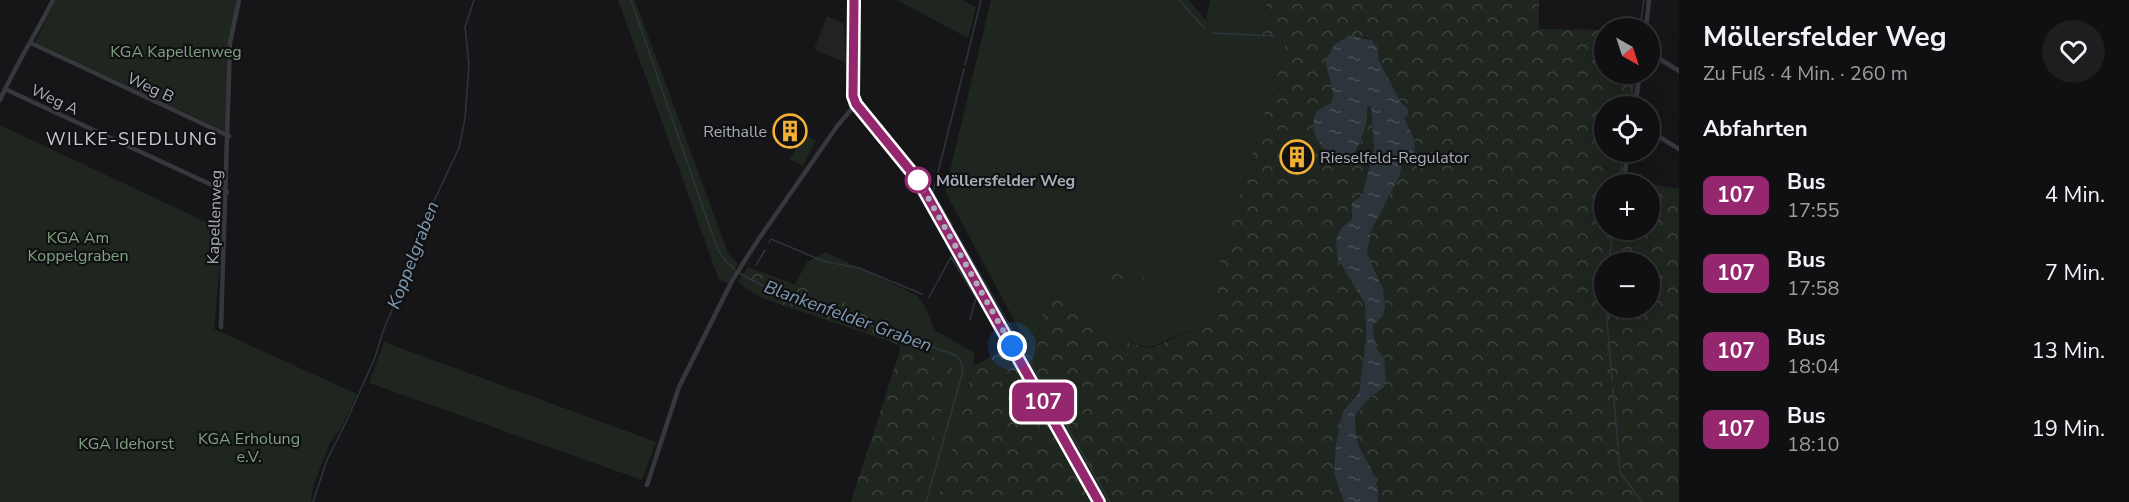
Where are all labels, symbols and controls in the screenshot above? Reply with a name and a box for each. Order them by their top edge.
north arrow [1594,18,1660,84]
map controls [1594,18,1660,318]
text: Möllersfelder Weg [1703,18,1947,56]
button: heart [2042,20,2105,83]
park label: KGA Kapellenweg [110,41,242,63]
text: Zu Fuß · 4 Min. · 260 m [1703,60,1908,87]
street label: Weg B [123,67,178,108]
street label: Weg A [27,79,82,121]
button: locate [1594,96,1660,162]
building icon: Reithalle [772,113,808,149]
text: Abfahrten [1703,114,1808,144]
place label: Reithalle [703,121,767,143]
district label: WILKE-SIEDLUNG [46,127,218,151]
building icon: Rieselfeld-Regulator [1279,139,1315,175]
place label: Rieselfeld-Regulator [1320,147,1469,169]
marker: Möllersfelder Weg [905,167,931,193]
text: Bus [1787,167,1826,197]
street label: Kapellenweg [202,169,228,265]
place label: Möllersfelder Weg [936,170,1075,192]
button: + [1594,174,1660,240]
text: 4 Min. [2045,180,2105,210]
text: 107 [1717,181,1755,209]
text: 17:55 [1787,197,1840,224]
water label: Koppelgraben [381,198,445,312]
park label: KGA Am Koppelgraben [28,227,128,267]
text: Bus [1787,245,1826,275]
button: − [1594,252,1660,318]
text: 7 Min. [2045,258,2105,288]
text: 107 [1717,259,1755,287]
water label: Blankenfelder Graben [761,274,935,358]
text: 17:58 [1787,275,1840,302]
text: Bus [1787,323,1826,353]
your location [997,331,1027,361]
text: 13 Min. [2032,336,2105,366]
text: 107 [1717,337,1755,365]
text: 18:04 [1787,353,1840,380]
line badge: 107 [1008,382,1078,422]
text: 107 [1024,388,1062,416]
text: Bus [1787,401,1826,431]
text: 19 Min. [2032,414,2105,444]
text: 107 [1717,415,1755,443]
park label: KGA Erholung e.V. [198,428,300,468]
text: 18:10 [1787,431,1840,458]
park label: KGA Idehorst [78,433,174,455]

